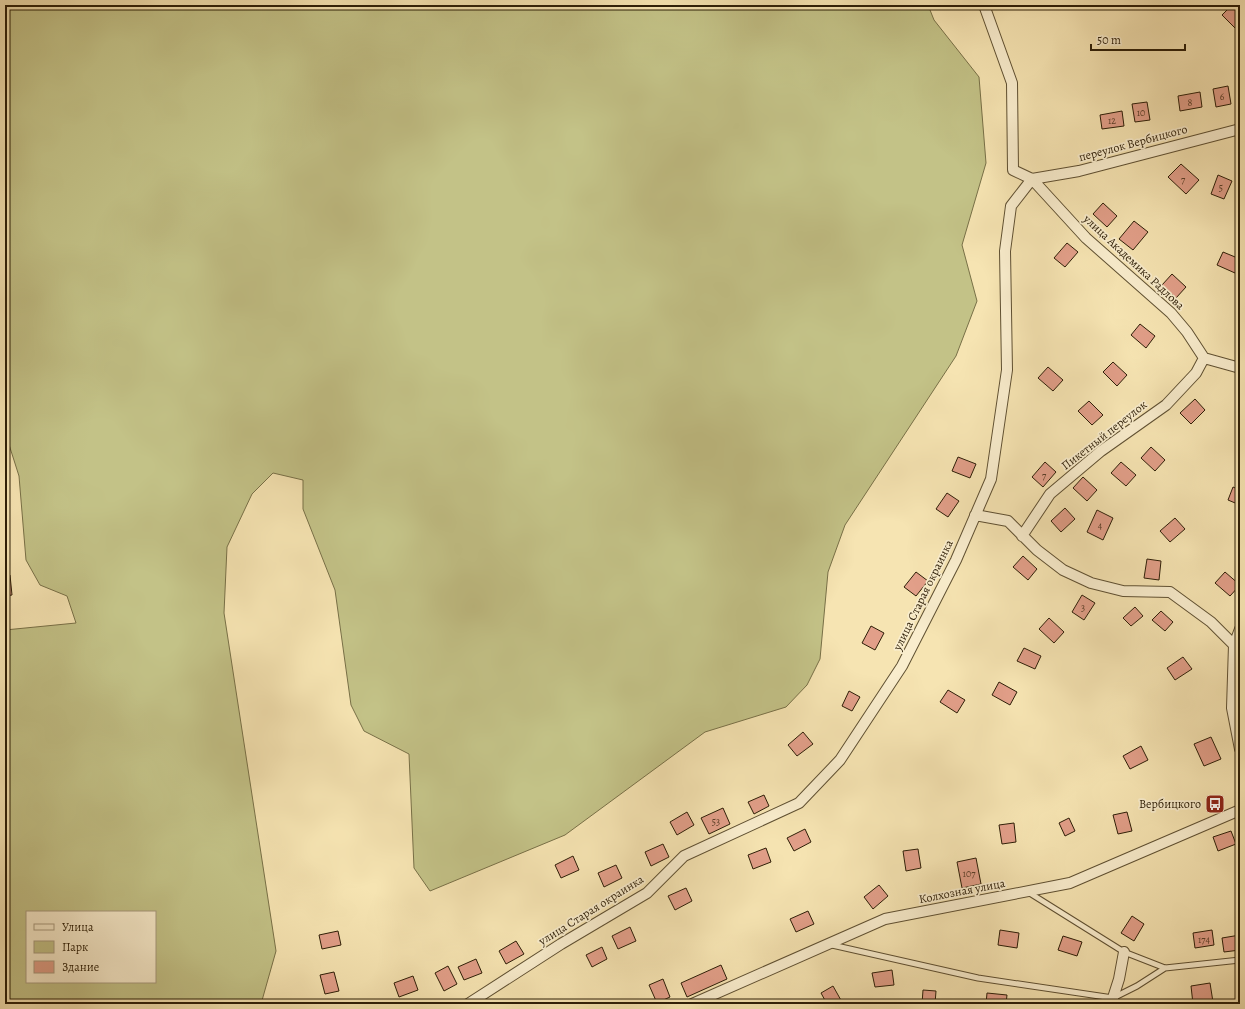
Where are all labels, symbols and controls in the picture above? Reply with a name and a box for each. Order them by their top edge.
scale bar [1091,26,1185,52]
text: 50 m [1097,32,1121,48]
house number: 6 [1220,90,1225,103]
house number: 8 [1188,96,1193,109]
house number: 10 [1137,106,1145,119]
house number: 12 [1108,114,1116,127]
street label: переулок Вербицкого [1077,121,1189,165]
house number: 7 [1181,173,1186,186]
house number: 5 [1219,181,1223,194]
street label: улица Академика Радлова [1079,210,1188,313]
street label: Пикетный переулок [1058,397,1150,473]
house number: 7 [1042,469,1047,482]
house number: 4 [1098,519,1103,532]
street label: улица Старая окраинка [889,537,957,654]
house number: 3 [1081,601,1085,614]
bus stop icon: Вербицкого [1204,793,1226,815]
place label: Вербицкого [1139,796,1201,812]
house number: 53 [712,815,720,828]
house number: 107 [963,867,976,880]
street label: улица Старая окраинка [535,871,647,949]
street label: Колхозная улица [918,875,1007,907]
legend [26,911,156,983]
text: Улица [62,919,94,935]
house number: 174 [1198,933,1211,946]
text: Парк [62,939,88,955]
text: Здание [62,959,99,975]

